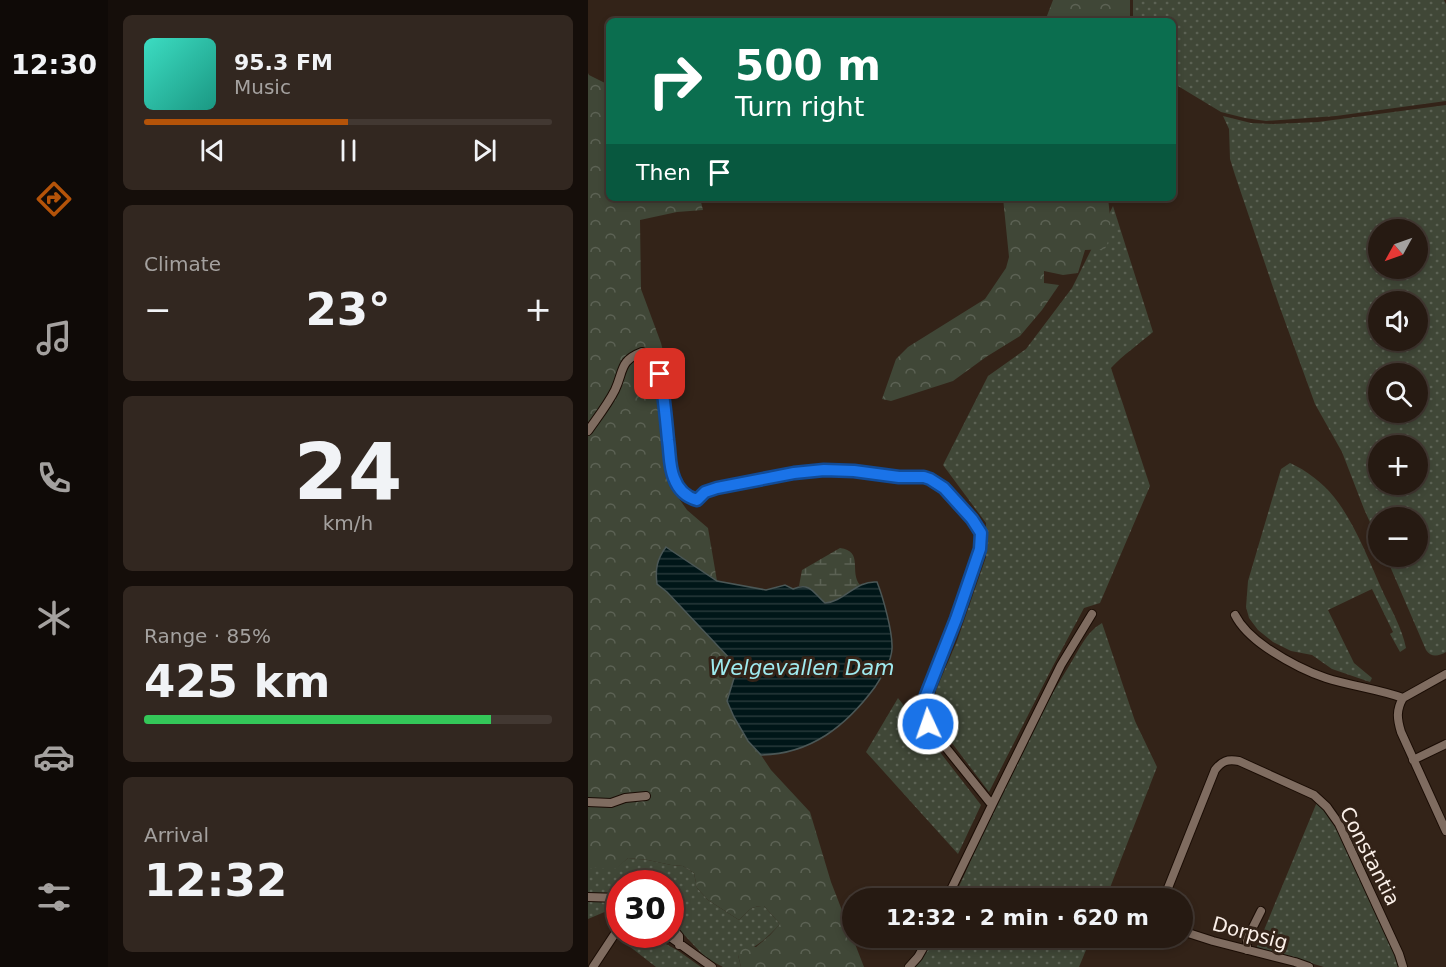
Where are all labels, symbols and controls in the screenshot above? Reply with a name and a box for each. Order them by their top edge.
text: 500 m [735,41,881,90]
icon: right [636,42,714,120]
text: 12:30 [11,49,97,80]
text: 95.3 FM [234,50,333,75]
text: Music [234,75,291,99]
text: Turn right [735,91,864,122]
icon: previous [196,134,229,167]
icon: pause [332,134,365,167]
icon: next [468,134,501,167]
icon: arrive [703,156,736,189]
text: Then [636,160,691,185]
icon: directions [33,178,75,220]
north arrow [1368,219,1428,279]
map controls [1368,219,1428,567]
text: Climate [144,252,221,276]
text: 23° [305,283,391,336]
text: − [144,290,172,329]
text: + [524,290,552,329]
button: sound [1368,291,1428,351]
icon: music [33,317,75,359]
pin [634,348,685,399]
icon: arrive [643,357,676,390]
button: search [1368,363,1428,423]
text: 24 [294,427,402,517]
button: + [1368,435,1428,495]
icon: phone [33,457,75,499]
button: − [1368,507,1428,567]
text: km/h [323,511,373,535]
icon: climate [33,597,75,639]
text: Range · 85% [144,624,271,648]
text: 425 km [144,655,330,708]
water label: Welgevallen Dam [709,656,895,680]
position arrow [896,692,960,756]
icon: car [33,736,75,778]
street label: Constantia [1335,803,1405,909]
text: Arrival [144,823,209,847]
text: 12:32 [144,854,287,907]
speed limit sign: 30 [606,870,684,948]
icon: filters [33,876,75,918]
text: 12:32 · 2 min · 620 m [886,905,1149,930]
street label: Dorpsig [1210,911,1290,955]

